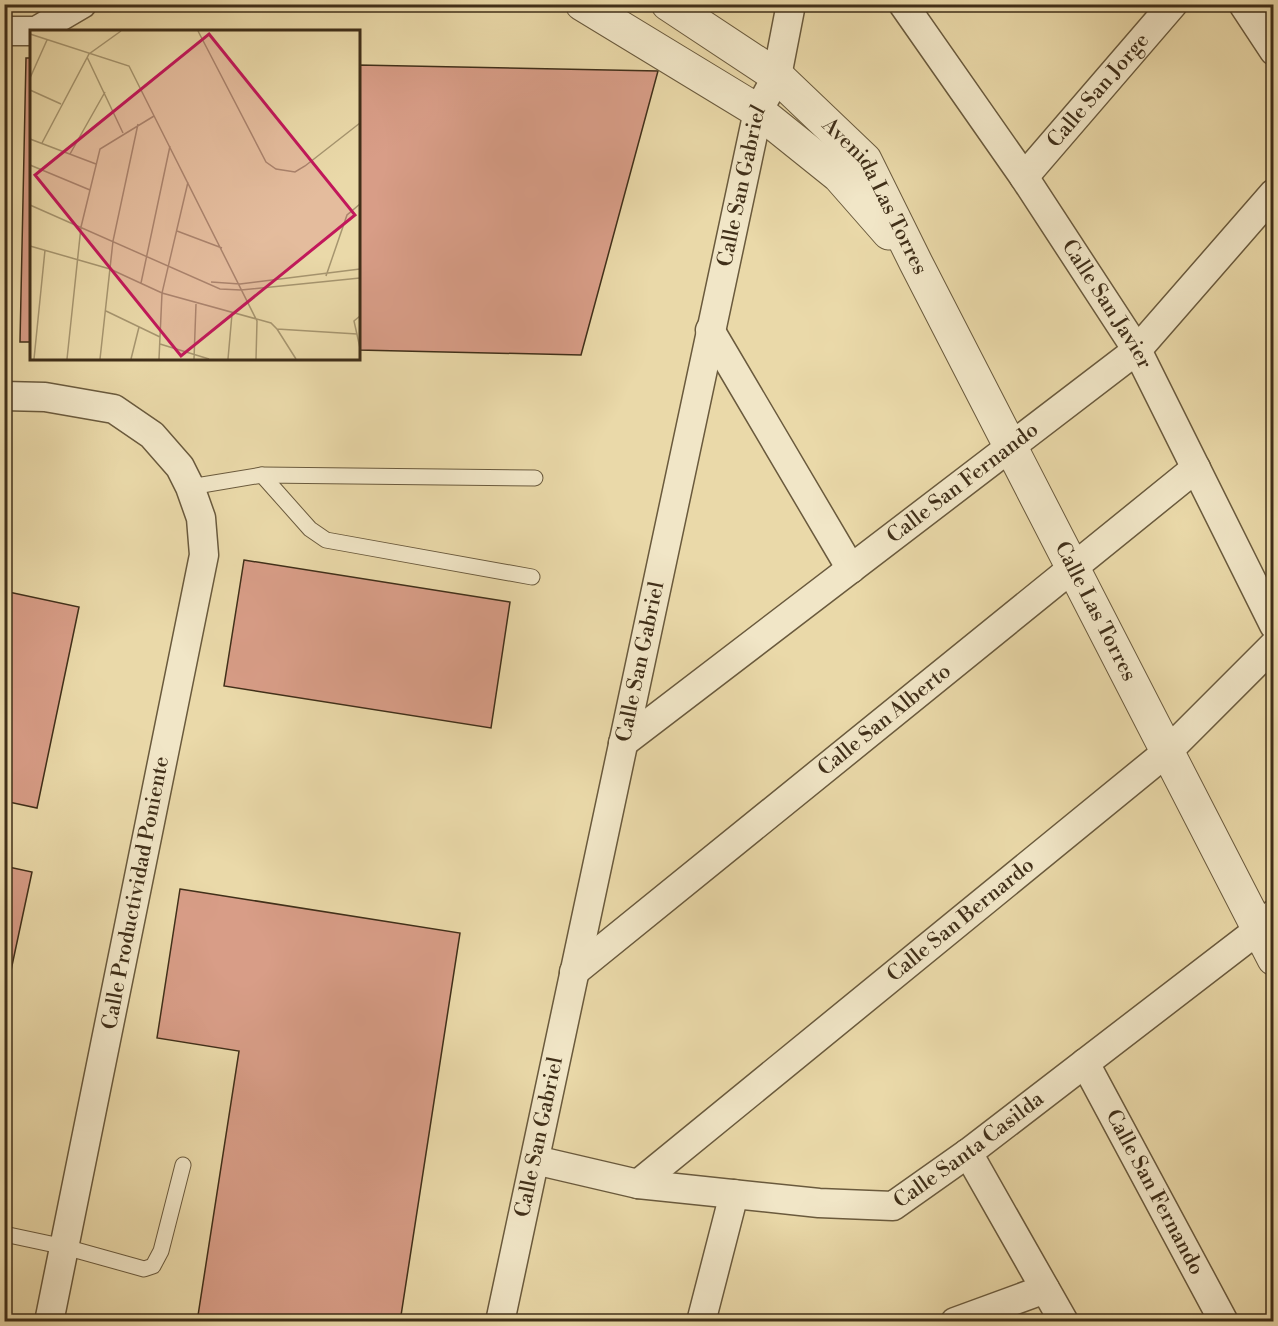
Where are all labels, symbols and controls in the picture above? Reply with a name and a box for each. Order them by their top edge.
street label: Calle San Jorge [1042,28,1155,153]
inset map [30,30,360,360]
street label: Calle San Gabriel [712,101,772,269]
street label: Avenida Las Torres [815,112,933,279]
street label: Calle San Javier [1056,235,1157,373]
street label: Calle San Fernando [882,417,1044,549]
street label: Calle Las Torres [1049,537,1142,686]
street label: Calle San Gabriel [611,579,670,744]
street label: Calle San Alberto [813,658,957,782]
street label: Calle Productividad Poniente [97,754,175,1032]
street label: Calle San Bernardo [882,852,1040,988]
street label: Calle San Gabriel [510,1055,569,1220]
street label: Calle Santa Casilda [889,1086,1050,1214]
street label: Calle San Fernando [1100,1105,1209,1280]

